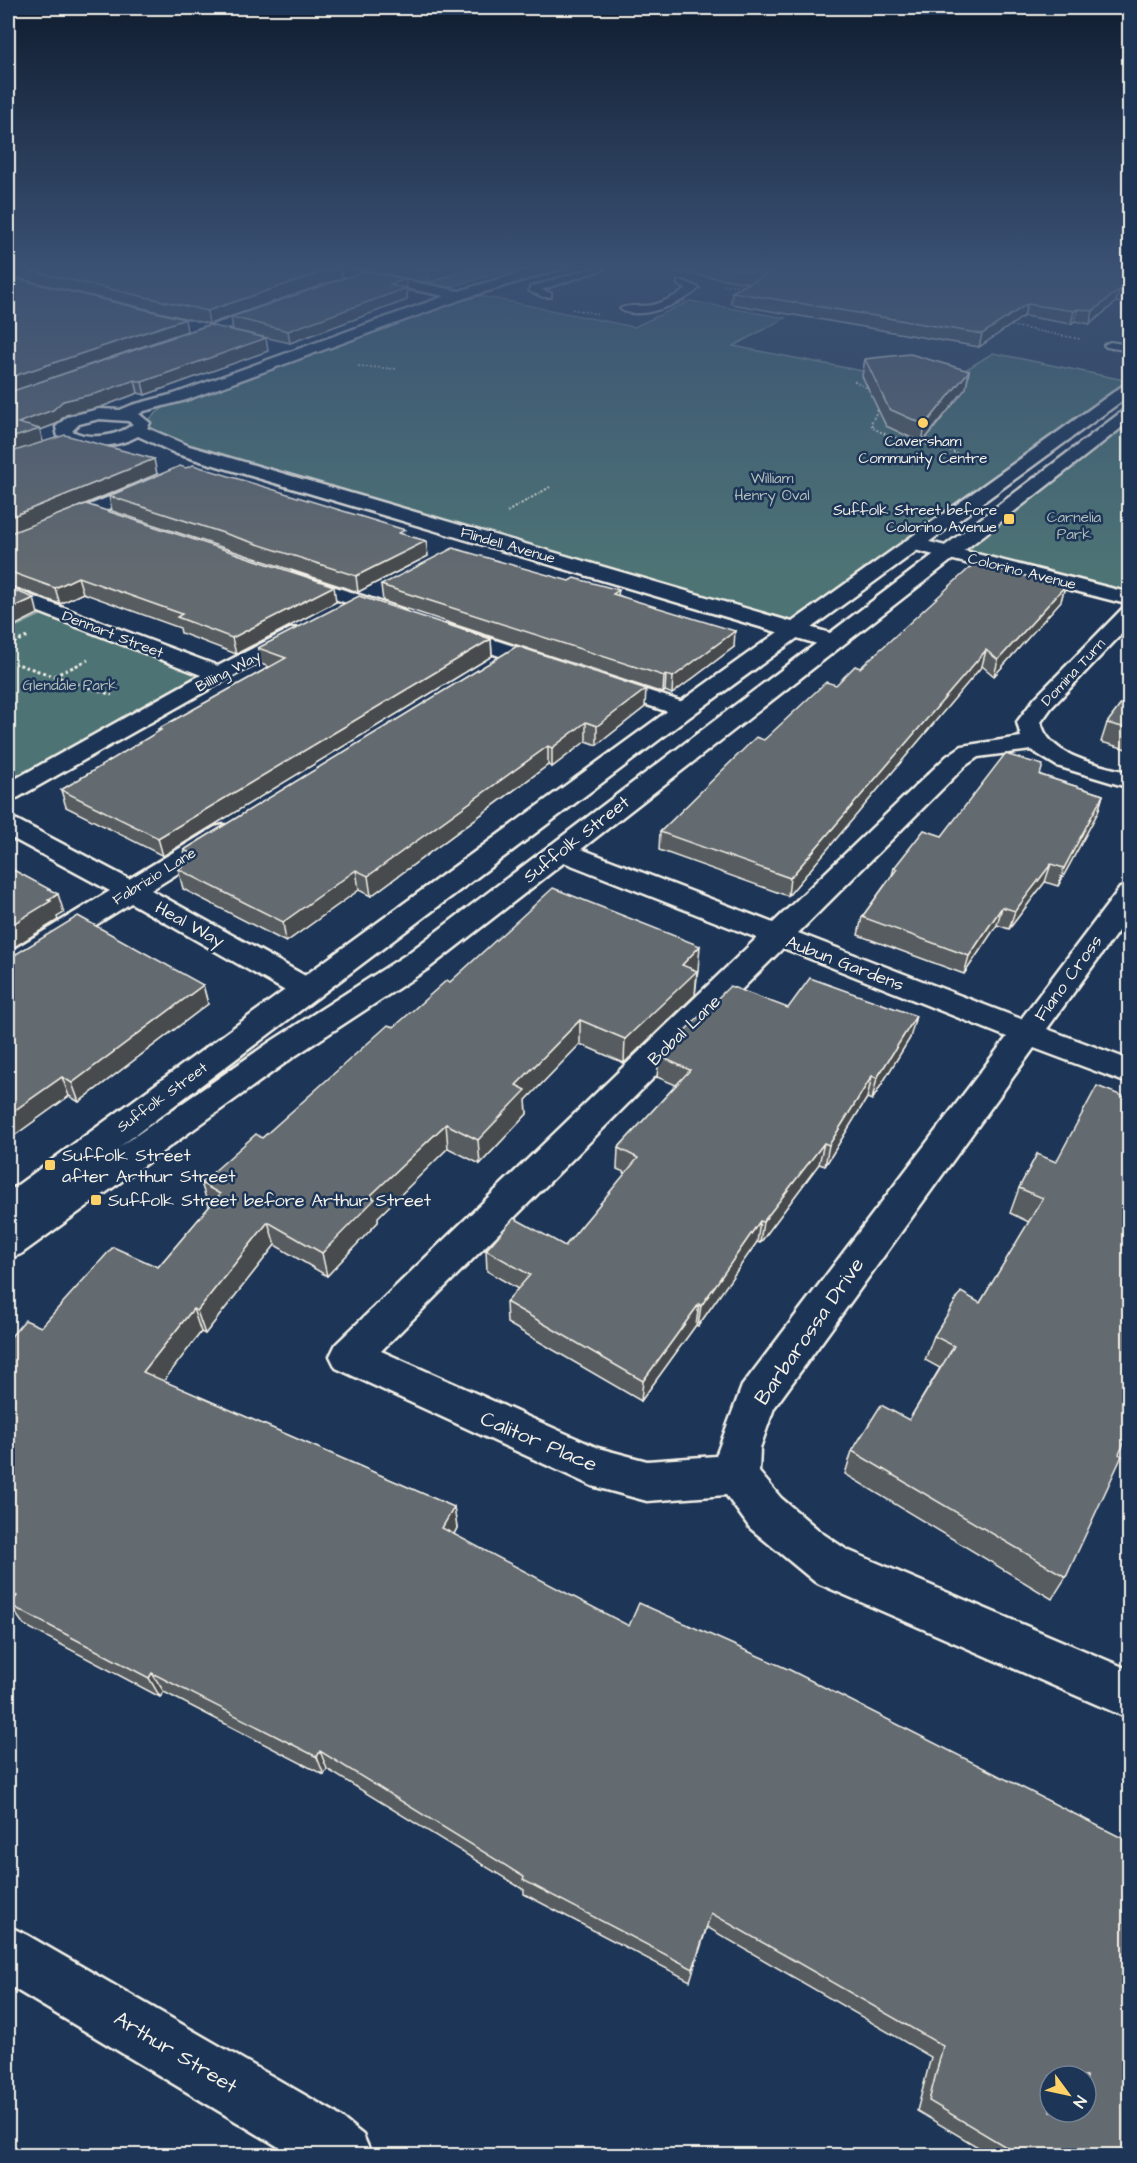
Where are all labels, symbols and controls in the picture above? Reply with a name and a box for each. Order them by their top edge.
marker: Caversham Community Centre [916,416,930,430]
place label: Caversham Community Centre [859,431,987,470]
park label: William Henry Oval [734,468,810,507]
place label: Suffolk Street before Colorino Avenue [833,500,997,538]
park label: Carnelia Park [1047,507,1102,545]
marker: Suffolk Street before Colorino Avenue [1002,512,1016,526]
street label: Flindell Avenue [458,522,558,569]
street label: Colorino Avenue [965,548,1078,595]
street label: Dennart Street [59,605,167,663]
street label: Domina Turn [1036,633,1111,711]
street label: Billing Way [192,645,265,698]
park label: Glendale Park [23,675,117,696]
street label: Suffolk Street [518,789,635,889]
street label: Fabrizio Lane [109,842,200,910]
street label: Heal Way [150,895,229,955]
street label: Aubun Gardens [782,929,908,997]
street label: Fiano Cross [1028,930,1108,1027]
street label: Bobal Lane [642,989,727,1072]
street label: Suffolk Street [113,1057,212,1137]
place label: Suffolk Street after Arthur Street [62,1143,236,1189]
marker: Suffolk Street after Arthur Street [43,1158,57,1172]
place label: Suffolk Street before Arthur Street [108,1188,432,1213]
marker: Suffolk Street before Arthur Street [89,1193,103,1207]
street label: Barbarossa Drive [748,1252,871,1411]
street label: Calitor Place [476,1404,602,1479]
street label: Arthur Street [109,2004,243,2101]
north arrow [1038,2064,1098,2124]
text: N [1068,2091,1092,2112]

